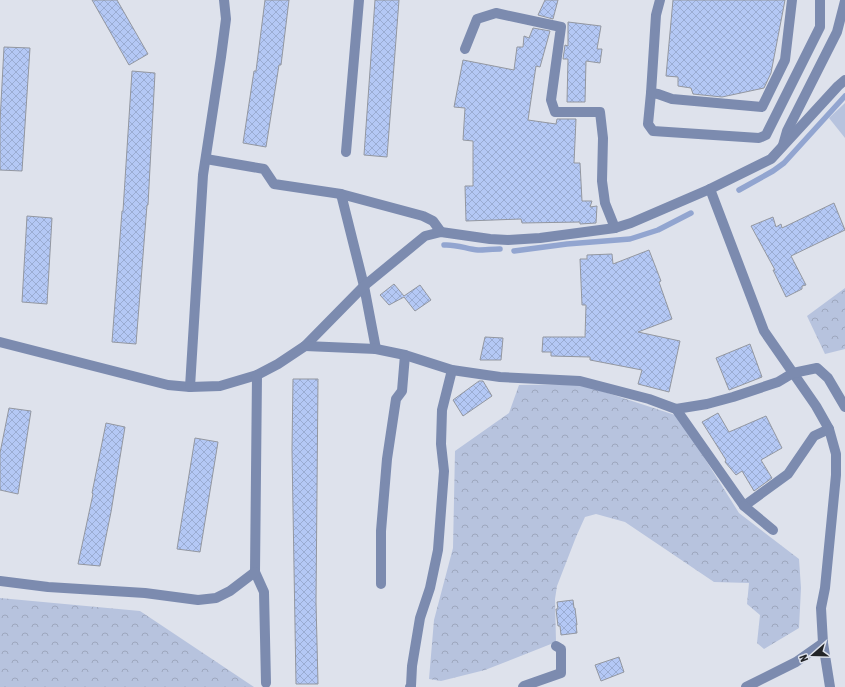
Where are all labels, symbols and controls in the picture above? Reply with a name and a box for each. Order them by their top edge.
north arrow [793,635,833,675]
text: N [797,653,810,664]

